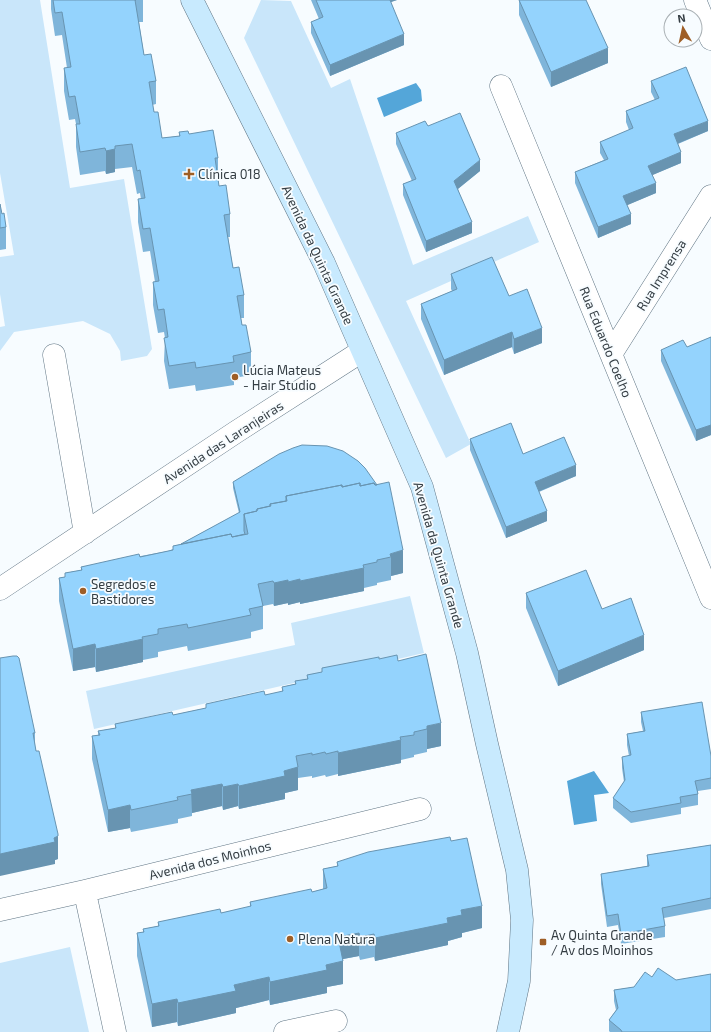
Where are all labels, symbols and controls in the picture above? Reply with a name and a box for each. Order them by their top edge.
north arrow [663,8,703,48]
text: N [676,11,686,25]
place label: Clínica 018 [198,166,261,182]
marker: Clínica 018 [183,168,195,180]
street label: Avenida da Quinta Grande [279,183,357,327]
street label: Rua Imprensa [633,236,689,314]
street label: Rua Eduardo Coelho [576,284,636,400]
place label: Lúcia Mateus - Hair Studio [243,362,321,393]
marker: Lúcia Mateus - Hair Studio [230,372,240,382]
street label: Avenida das Laranjeiras [160,397,286,487]
street label: Avenida da Quinta Grande [410,480,468,630]
place label: Segredos e Bastidores [91,576,156,607]
marker: Segredos e Bastidores [78,586,88,596]
street label: Avenida dos Moinhos [147,837,273,883]
place label: Av Quinta Grande / Av dos Moinhos [551,927,653,958]
place label: Plena Natura [298,931,375,947]
marker: Plena Natura [285,934,295,944]
marker: Av Quinta Grande / Av dos Moinhos [538,937,548,947]

